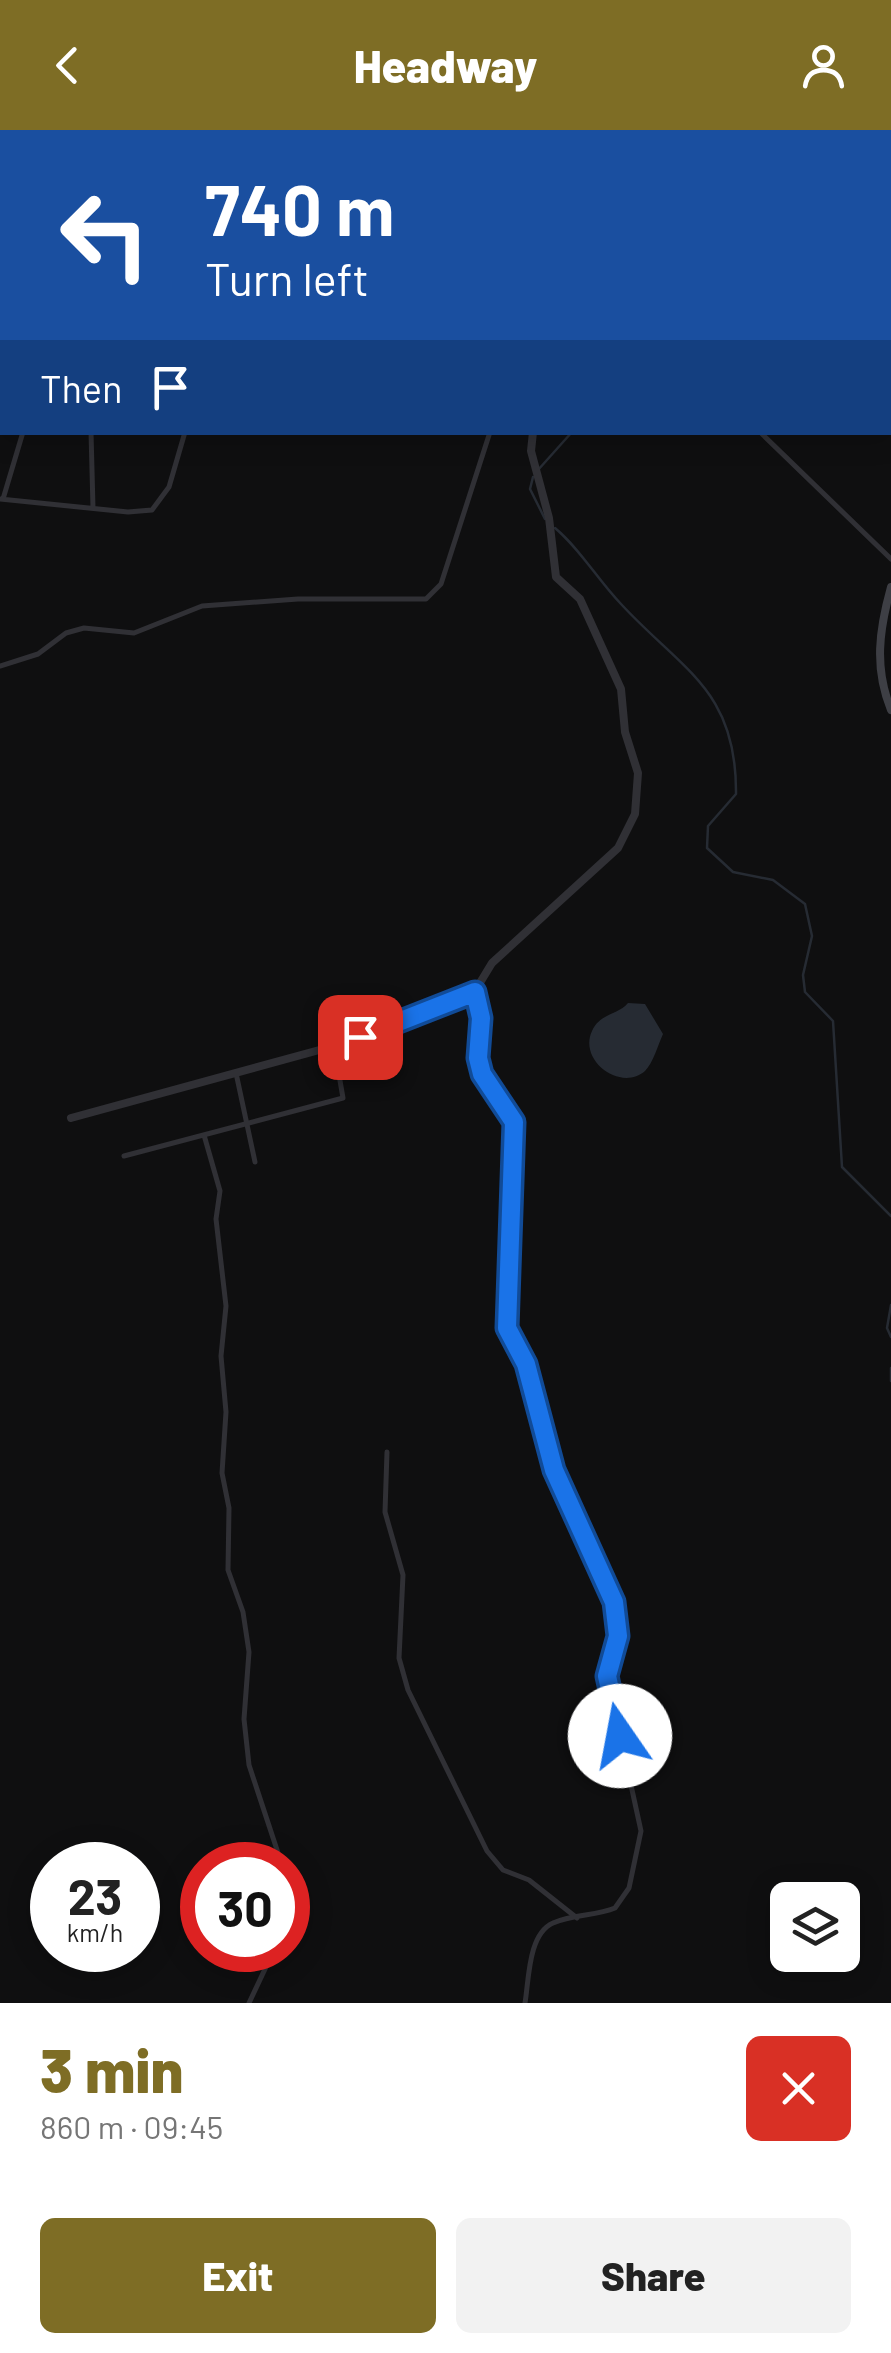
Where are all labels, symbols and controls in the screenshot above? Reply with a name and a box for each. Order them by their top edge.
icon: back [40,38,95,93]
text: Headway [354,38,537,92]
icon: person [796,38,851,93]
text: 740 m [205,166,394,250]
icon: left [40,170,170,300]
text: Turn left [205,251,369,305]
icon: arrive [143,360,198,415]
text: Then [40,365,123,411]
pin [318,995,403,1080]
icon: arrive [333,1010,388,1065]
position arrow [568,1684,672,1788]
speed limit sign: 30 [180,1842,310,1972]
text: 23 [68,1865,122,1925]
map controls [770,1882,860,1972]
button: layers [770,1882,860,1972]
text: km/h [67,1917,123,1947]
text: 3 min [40,2033,184,2105]
button: close [746,2036,851,2141]
text: 860 m · 09:45 [40,2107,223,2145]
button: Exit [40,2218,436,2333]
button: Share [456,2218,851,2333]

